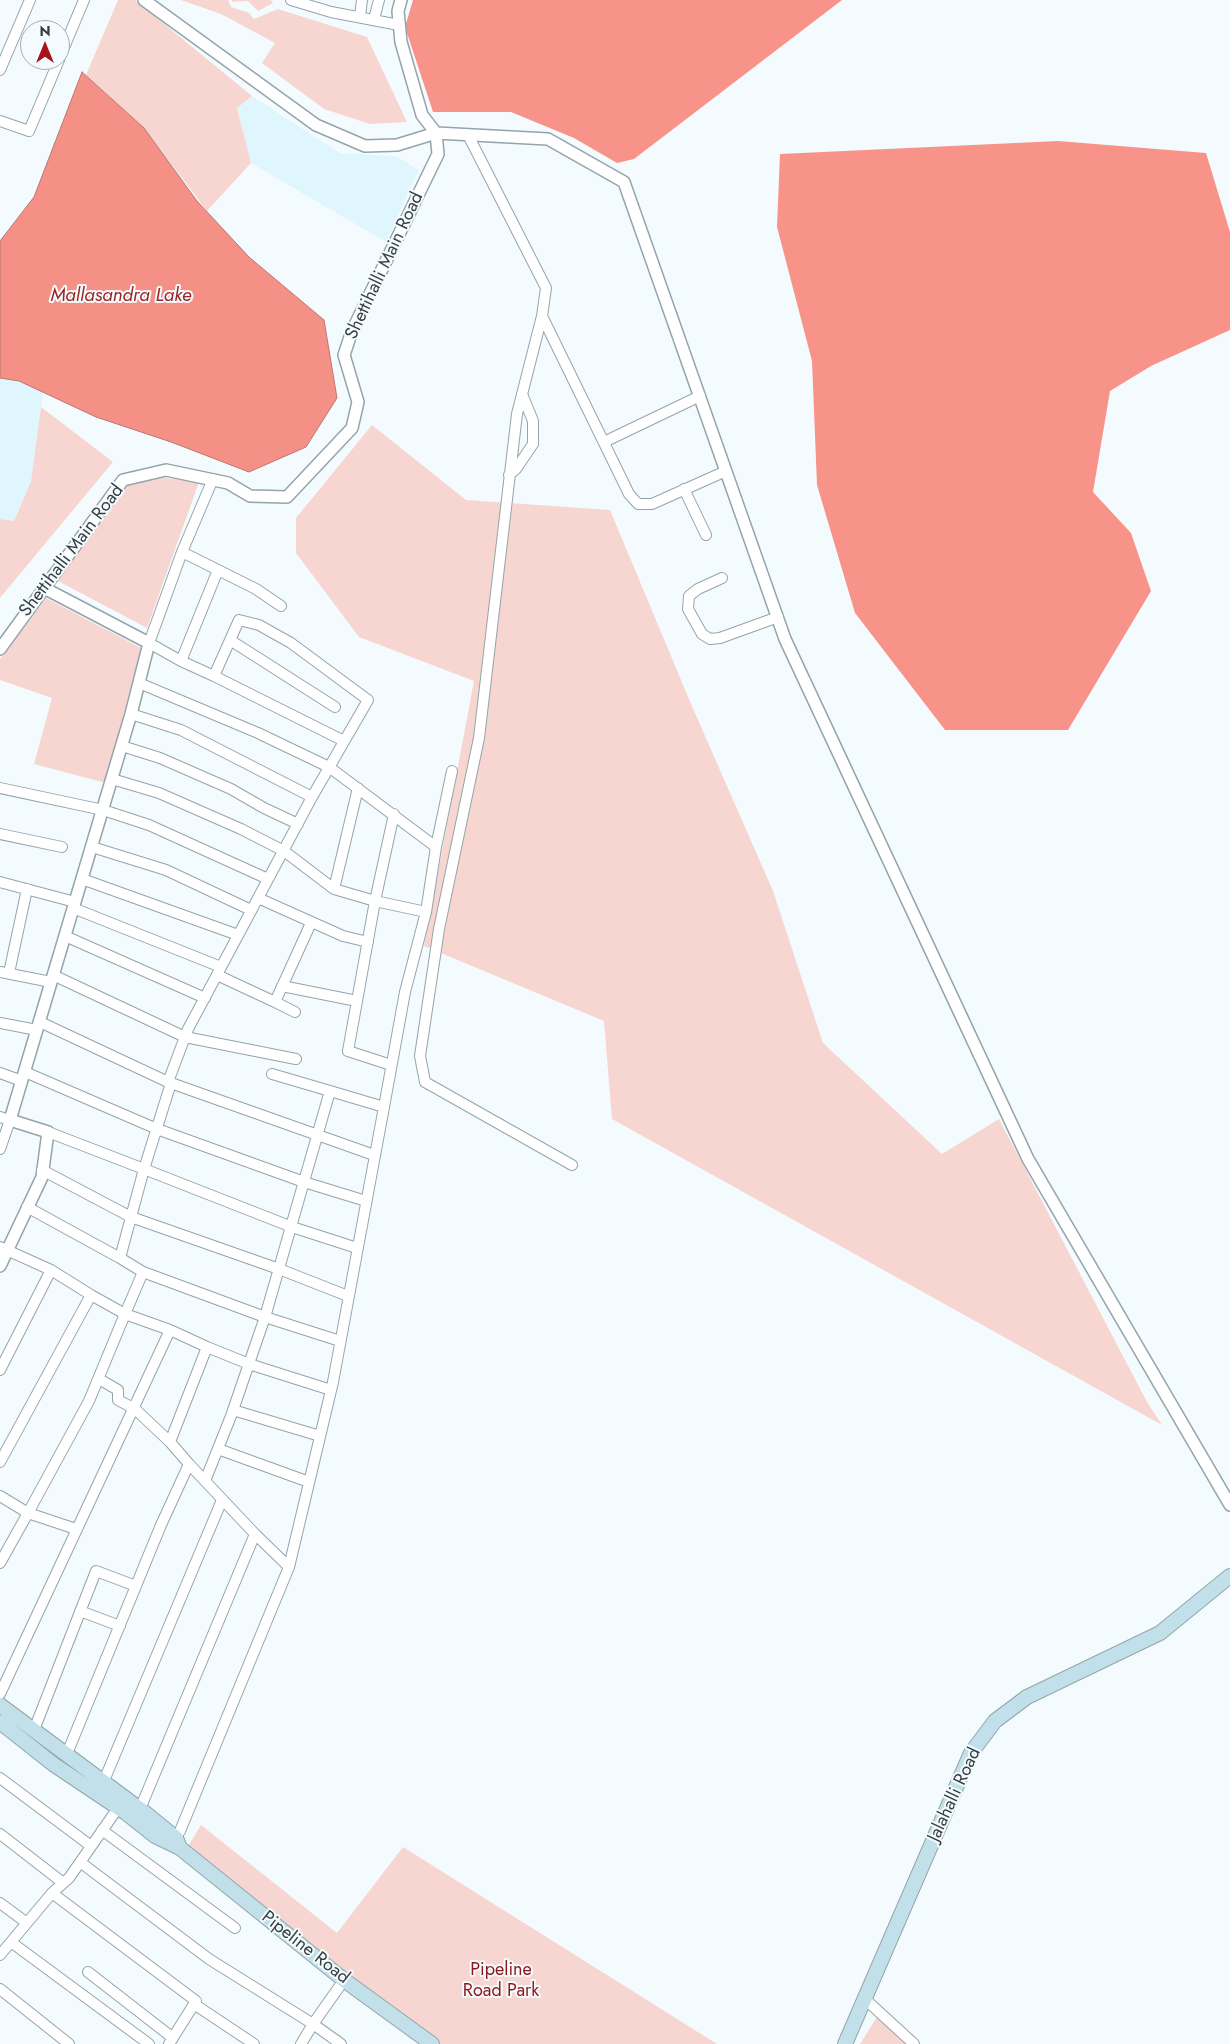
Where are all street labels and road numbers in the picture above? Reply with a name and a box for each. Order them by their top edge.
street label: Shettihalli Main Road [341,189,429,343]
street label: Shettihalli Main Road [15,481,129,621]
street label: Jalahalli Road [924,1745,986,1845]
street label: Pipeline Road [257,1907,353,1989]

